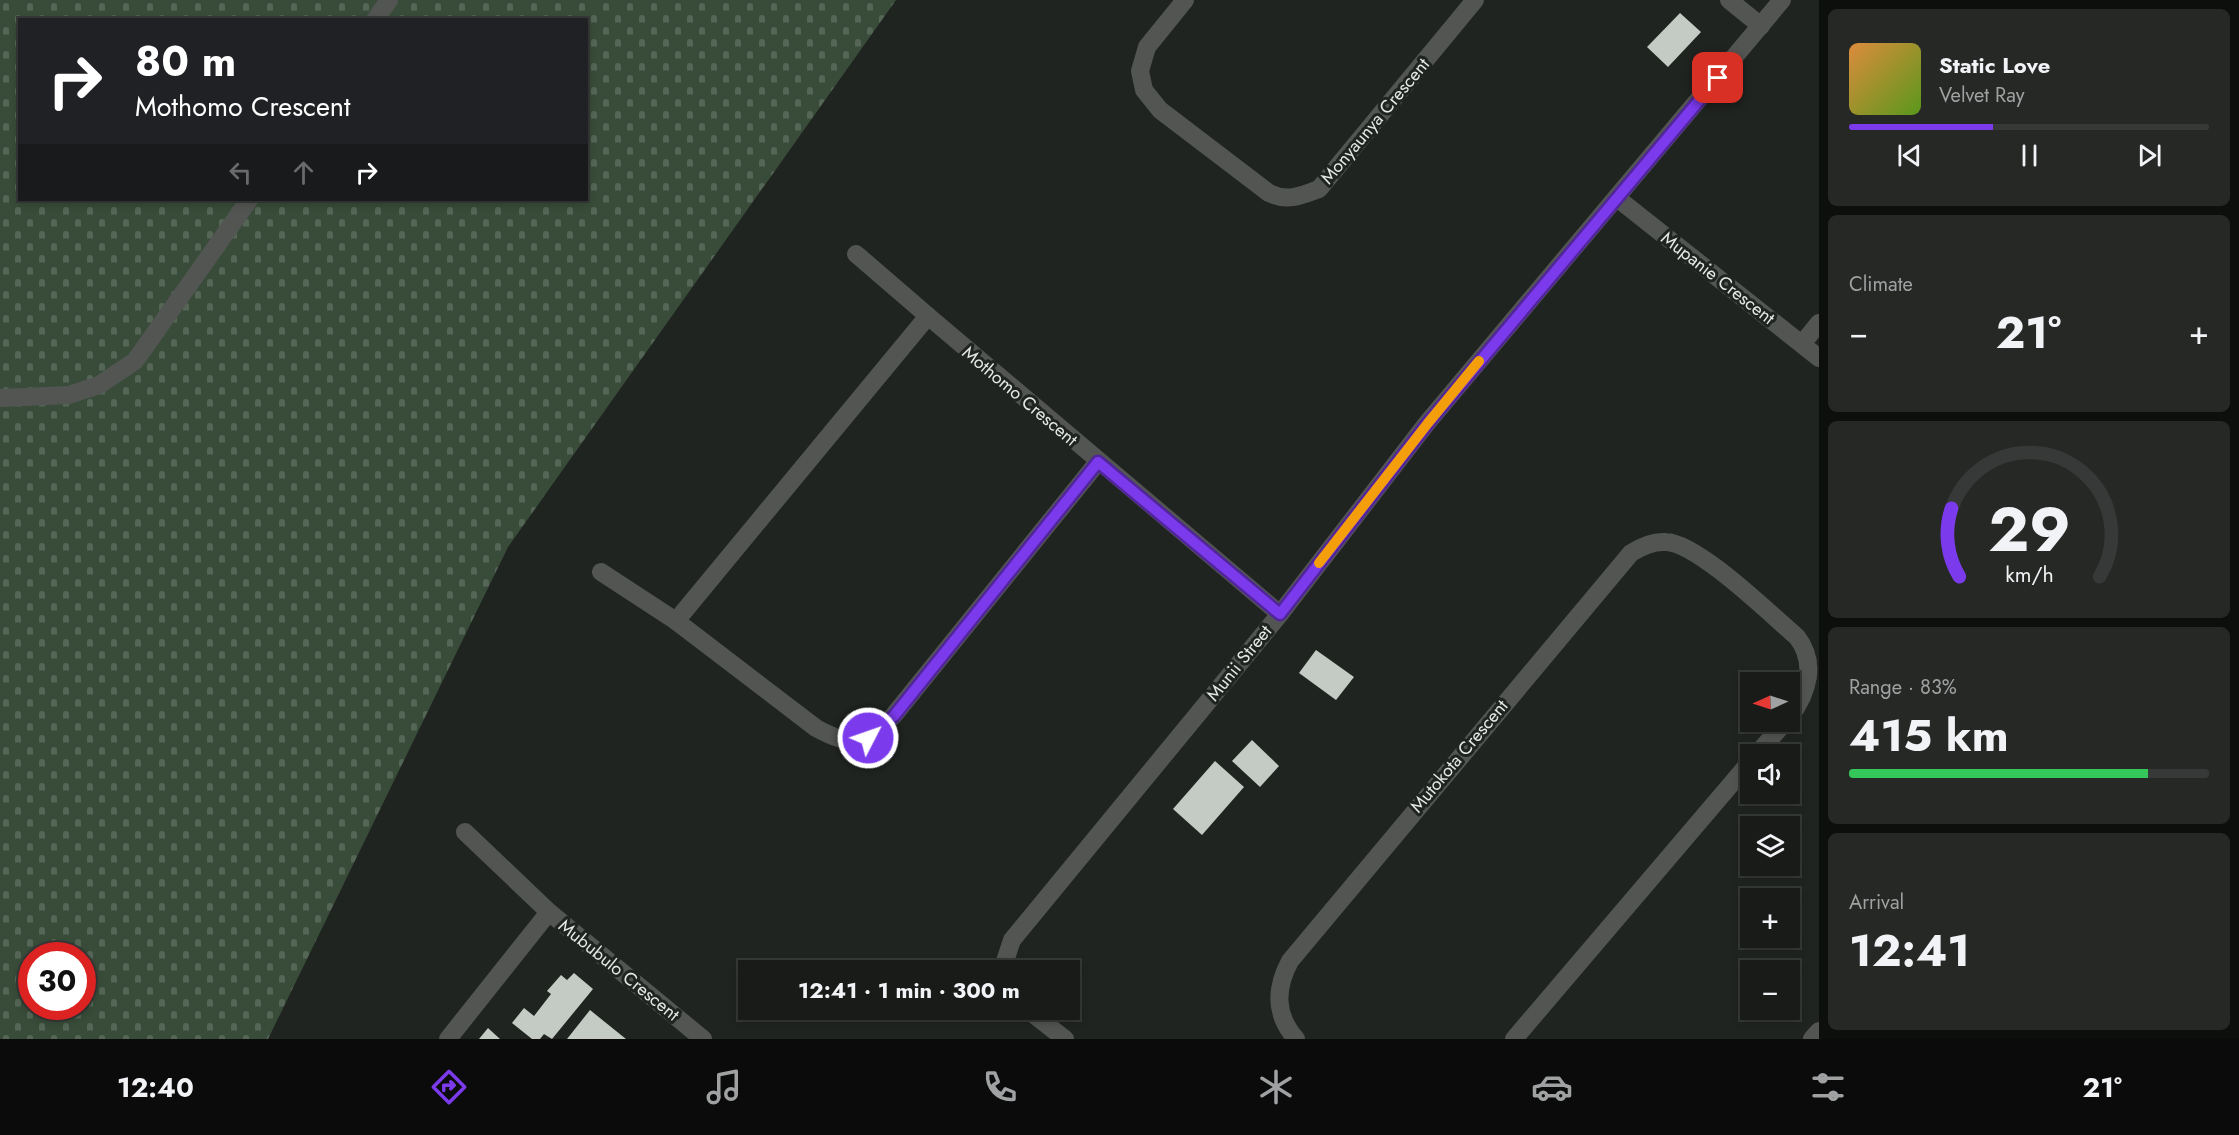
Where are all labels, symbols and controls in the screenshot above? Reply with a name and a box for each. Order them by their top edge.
text: 80 m [135,31,236,92]
icon: right [36,42,114,120]
text: Static Love [1939,49,2050,81]
street label: Monyaunya Crescent [1314,52,1436,190]
pin [1692,52,1743,103]
icon: arrive [1701,61,1734,94]
text: Velvet Ray [1939,81,2025,110]
text: Mothomo Crescent [135,87,351,126]
icon: previous [1893,139,1926,172]
icon: pause [2013,139,2046,172]
icon: next [2133,139,2166,172]
icon: left [224,156,257,189]
icon: ahead [287,156,320,189]
icon: right [350,156,383,189]
street label: Mupanie Crescent [1656,225,1781,331]
text: Climate [1849,270,1913,299]
text: 21° [1996,300,2061,365]
text: − [1849,309,1868,356]
text: + [2189,309,2209,356]
street label: Mothomo Crescent [957,340,1084,453]
text: 29 [1988,484,2070,574]
text: km/h [2005,559,2053,590]
street label: Munii Street [1200,619,1278,707]
north arrow [1740,672,1800,732]
map controls [1740,672,1800,1020]
text: Range · 83% [1849,673,1957,702]
street label: Mutokota Crescent [1404,693,1515,818]
text: 415 km [1849,703,2009,768]
position arrow [836,706,900,770]
button: sound [1740,744,1800,804]
button: layers [1740,816,1800,876]
button: + [1740,888,1800,948]
text: Arrival [1849,888,1904,917]
street label: Mububulo Crescent [553,913,686,1027]
text: 12:41 [1849,918,1970,983]
speed limit sign: 30 [18,942,96,1020]
button: − [1740,960,1800,1020]
text: 12:41 · 1 min · 300 m [798,974,1020,1006]
icon: directions [428,1066,470,1108]
icon: music [703,1066,745,1108]
icon: phone [979,1066,1021,1108]
icon: climate [1255,1066,1297,1108]
icon: car [1531,1066,1573,1108]
icon: filters [1807,1066,1849,1108]
text: 12:40 [117,1068,194,1107]
text: 21° [2083,1068,2122,1107]

